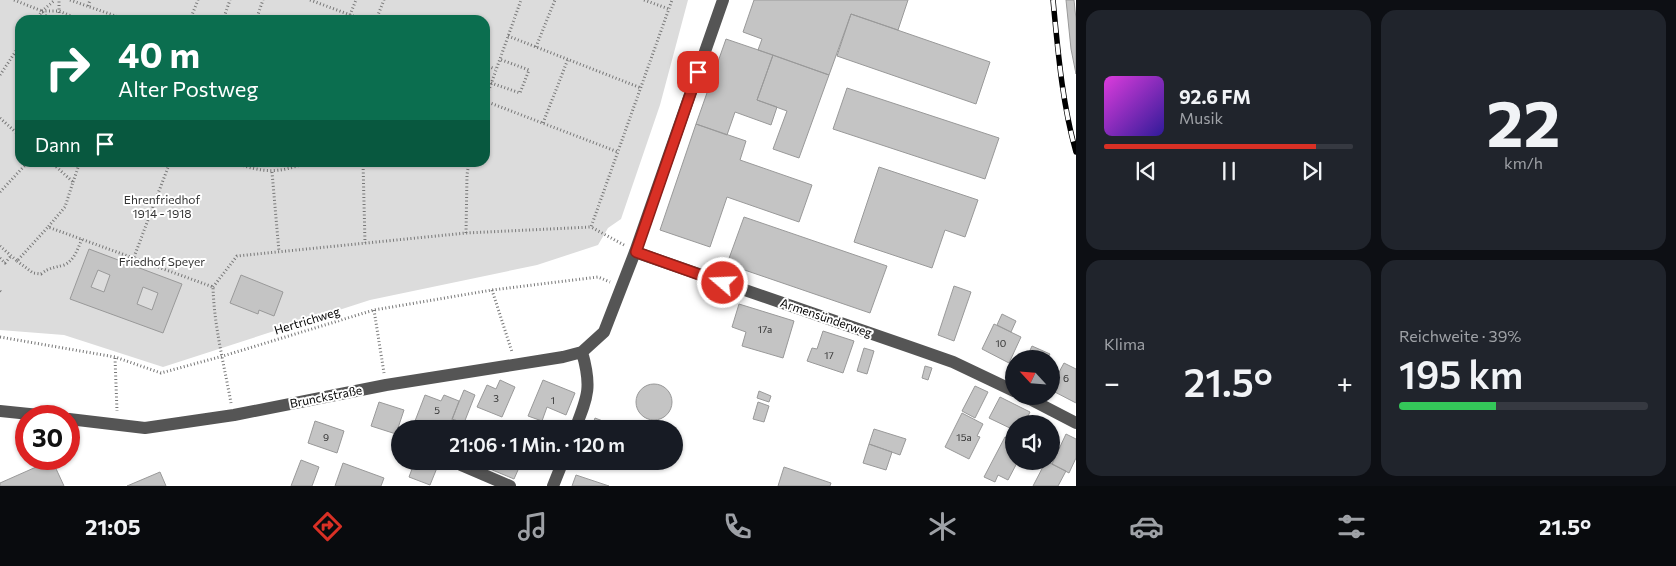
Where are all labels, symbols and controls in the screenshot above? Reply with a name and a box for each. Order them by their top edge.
text: 40 m [118,32,200,75]
icon: right [35,35,100,100]
pin [677,51,719,93]
icon: arrive [684,58,712,86]
text: Alter Postweg [118,75,258,102]
text: 22 [1487,81,1560,160]
text: 92.6 FM [1179,85,1251,108]
text: Musik [1179,108,1223,127]
icon: arrive [91,130,119,158]
text: Dann [35,133,81,156]
text: km/h [1504,153,1543,172]
icon: previous [1132,157,1160,185]
icon: pause [1215,157,1243,185]
icon: next [1298,157,1326,185]
park label: Ehrenfriedhof 1914 - 1918 [124,192,200,220]
park label: Friedhof Speyer [119,254,205,268]
position arrow [696,256,748,308]
street label: Armensünderweg [779,295,874,339]
street label: Hertrichweg [272,303,342,337]
house number: 17a [758,323,772,335]
text: Reichweite · 39% [1399,326,1521,345]
text: Klima [1104,334,1145,353]
house number: 10 [996,337,1006,349]
house number: 17 [824,349,834,361]
north arrow [1005,350,1060,405]
map controls [1005,350,1060,470]
text: 195 km [1399,350,1523,397]
text: 21.5° [1184,358,1273,405]
text: − [1104,365,1120,399]
text: + [1337,365,1353,399]
house number: 6 [1063,372,1069,384]
street label: Brunckstraße [288,382,363,410]
house number: 3 [493,392,499,404]
house number: 1 [551,394,555,406]
house number: 5 [434,404,440,416]
speed limit sign: 30 [15,405,80,470]
button: sound [1005,415,1060,470]
house number: 9 [323,431,329,443]
house number: 15a [956,431,972,443]
text: 21:06 · 1 Min. · 120 m [449,433,625,456]
icon: directions [310,509,345,544]
icon: music [515,509,550,544]
icon: phone [720,509,755,544]
icon: climate [925,509,960,544]
icon: car [1129,509,1164,544]
icon: filters [1334,509,1369,544]
text: 21:05 [85,513,141,540]
text: 21.5° [1539,513,1591,540]

